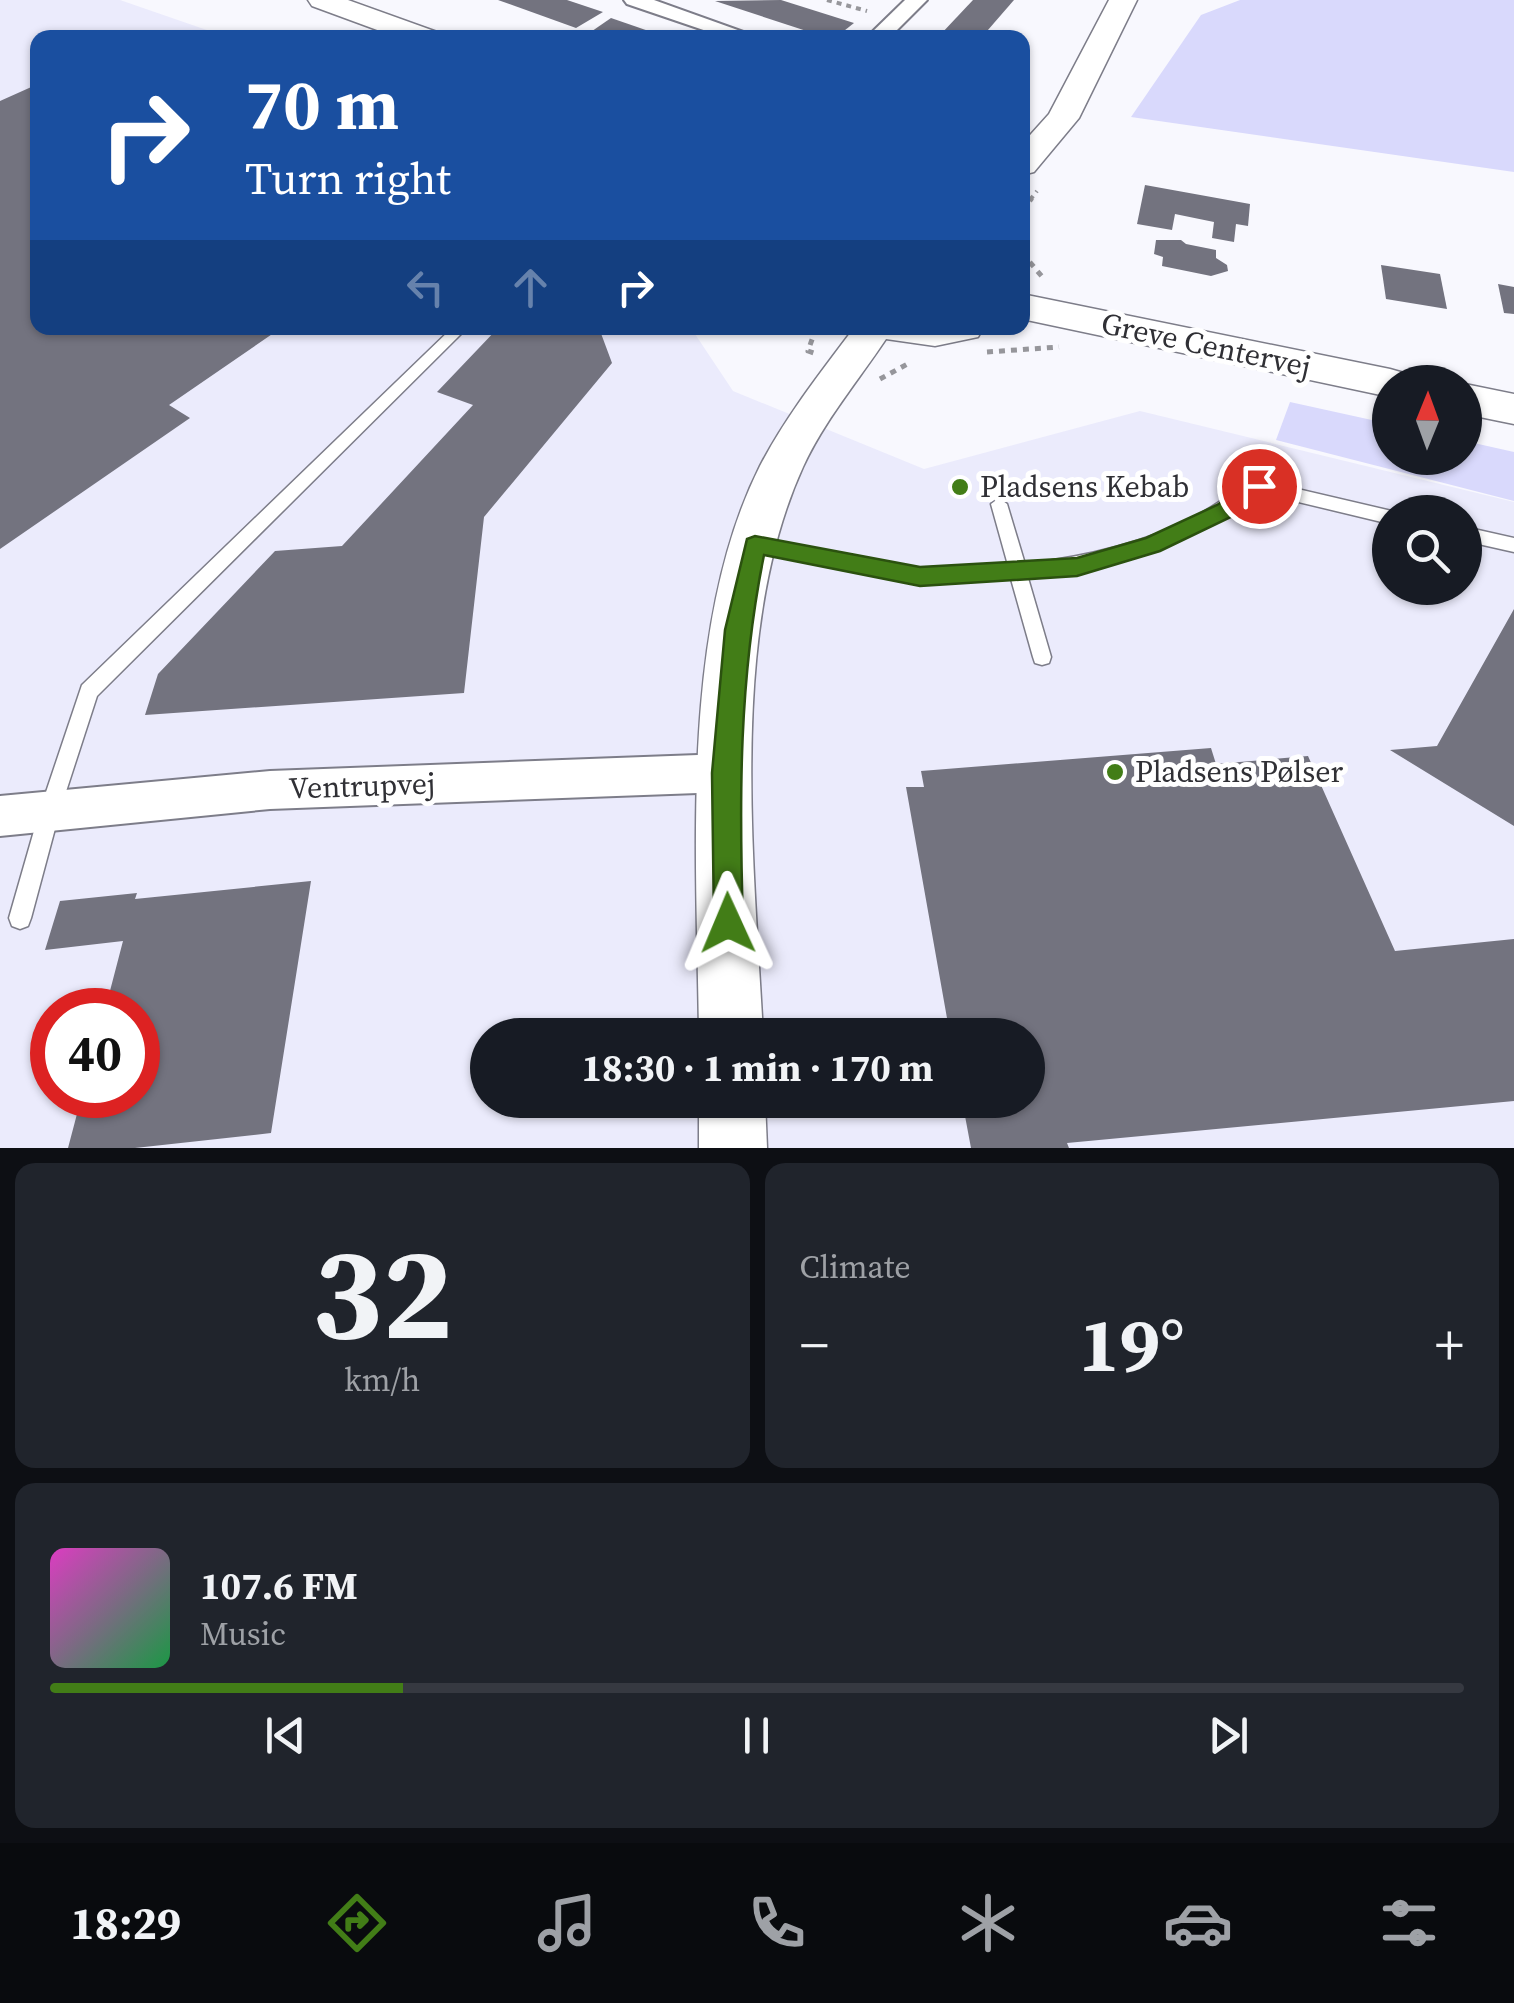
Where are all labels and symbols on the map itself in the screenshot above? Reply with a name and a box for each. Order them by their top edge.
street label: Greve Centervej [1098,302,1315,387]
north arrow [1372,365,1482,475]
pin [1217,444,1302,529]
place label: Pladsens Kebab [980,466,1189,507]
marker: Pladsens Kebab [949,476,971,498]
place label: Pladsens Pølser [1135,751,1344,792]
marker: Pladsens Pølser [1104,761,1126,783]
street label: Ventrupvej [288,762,436,809]
position arrow [676,871,780,975]
speed limit sign: 40 [30,988,160,1118]

